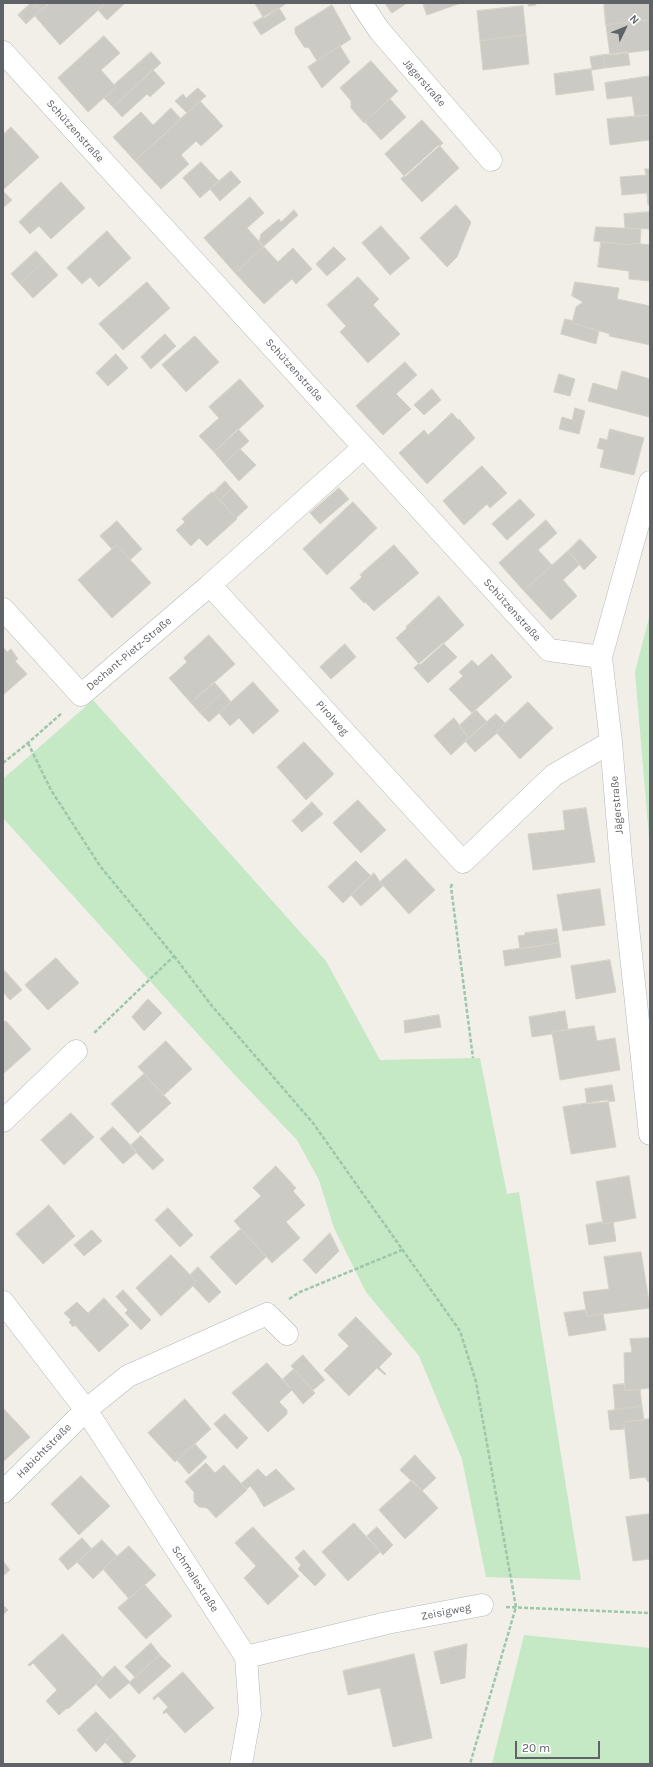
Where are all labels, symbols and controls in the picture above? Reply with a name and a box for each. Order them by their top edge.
north arrow [605,8,645,48]
text: N [627,12,642,27]
street label: Jägerstraße [400,57,448,109]
street label: Schützenstraße [43,97,107,165]
street label: Schützenstraße [262,336,326,404]
street label: Schützenstraße [480,576,544,644]
street label: Dechant-Pietz-Straße [84,614,174,694]
street label: Pirolweg [313,698,351,738]
street label: Jägerstraße [608,775,626,835]
street label: Habichtstraße [14,1421,74,1481]
street label: Schmalestraße [169,1543,221,1615]
street label: Zeisigweg [420,1601,472,1623]
scale bar [517,1733,602,1759]
text: 20 m [522,1741,550,1755]

